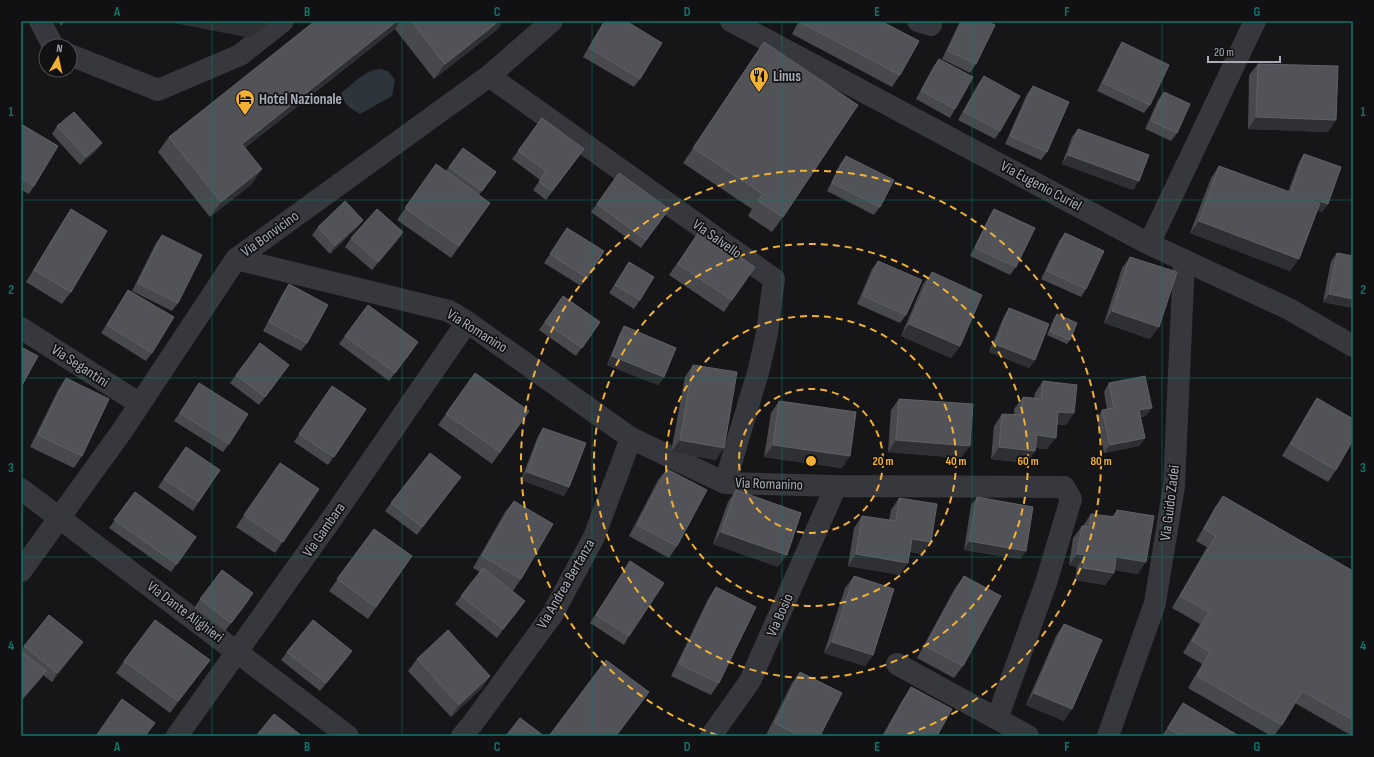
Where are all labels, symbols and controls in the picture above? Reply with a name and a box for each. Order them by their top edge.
text: A [113,4,121,20]
text: B [304,4,310,20]
text: C [494,4,501,20]
text: D [684,4,691,20]
text: E [874,4,880,20]
text: F [1064,4,1070,20]
text: G [1254,4,1261,20]
north arrow [38,38,78,78]
scale bar [1208,38,1280,64]
text: N [56,42,64,56]
text: 20 m [1214,45,1234,60]
restaurant icon: Linus [748,65,770,93]
place label: Linus [773,67,801,86]
hotel icon: Hotel Nazionale [234,88,256,116]
place label: Hotel Nazionale [259,90,342,109]
text: 1 [8,104,14,120]
text: 1 [1360,104,1366,120]
street label: Via Eugenio Curiel [997,157,1085,215]
street label: Via Bonvicino [237,207,303,261]
street label: Via Salvello [689,215,745,263]
text: 2 [8,282,14,298]
text: 2 [1360,282,1366,298]
street label: Via Romanino [443,305,511,357]
street label: Via Segantini [48,340,113,392]
centre of rings [804,454,818,468]
text: 20 m [873,454,893,469]
text: 40 m [945,454,967,469]
text: 60 m [1017,454,1039,469]
text: 80 m [1090,454,1112,469]
text: 3 [8,460,14,476]
text: 3 [1360,460,1366,476]
street label: Via Guido Zadei [1156,464,1184,542]
street label: Via Romanino [735,473,803,495]
street label: Via Gambara [298,499,350,561]
street label: Via Andrea Bertanza [533,536,599,632]
street label: Via Dante Alighieri [143,577,227,647]
street label: Via Bosio [762,591,798,639]
text: 4 [8,638,14,654]
text: 4 [1360,638,1366,654]
text: A [113,739,121,755]
text: B [304,739,310,755]
text: C [494,739,501,755]
text: D [684,739,691,755]
text: E [874,739,880,755]
text: F [1064,739,1070,755]
text: G [1254,739,1261,755]

